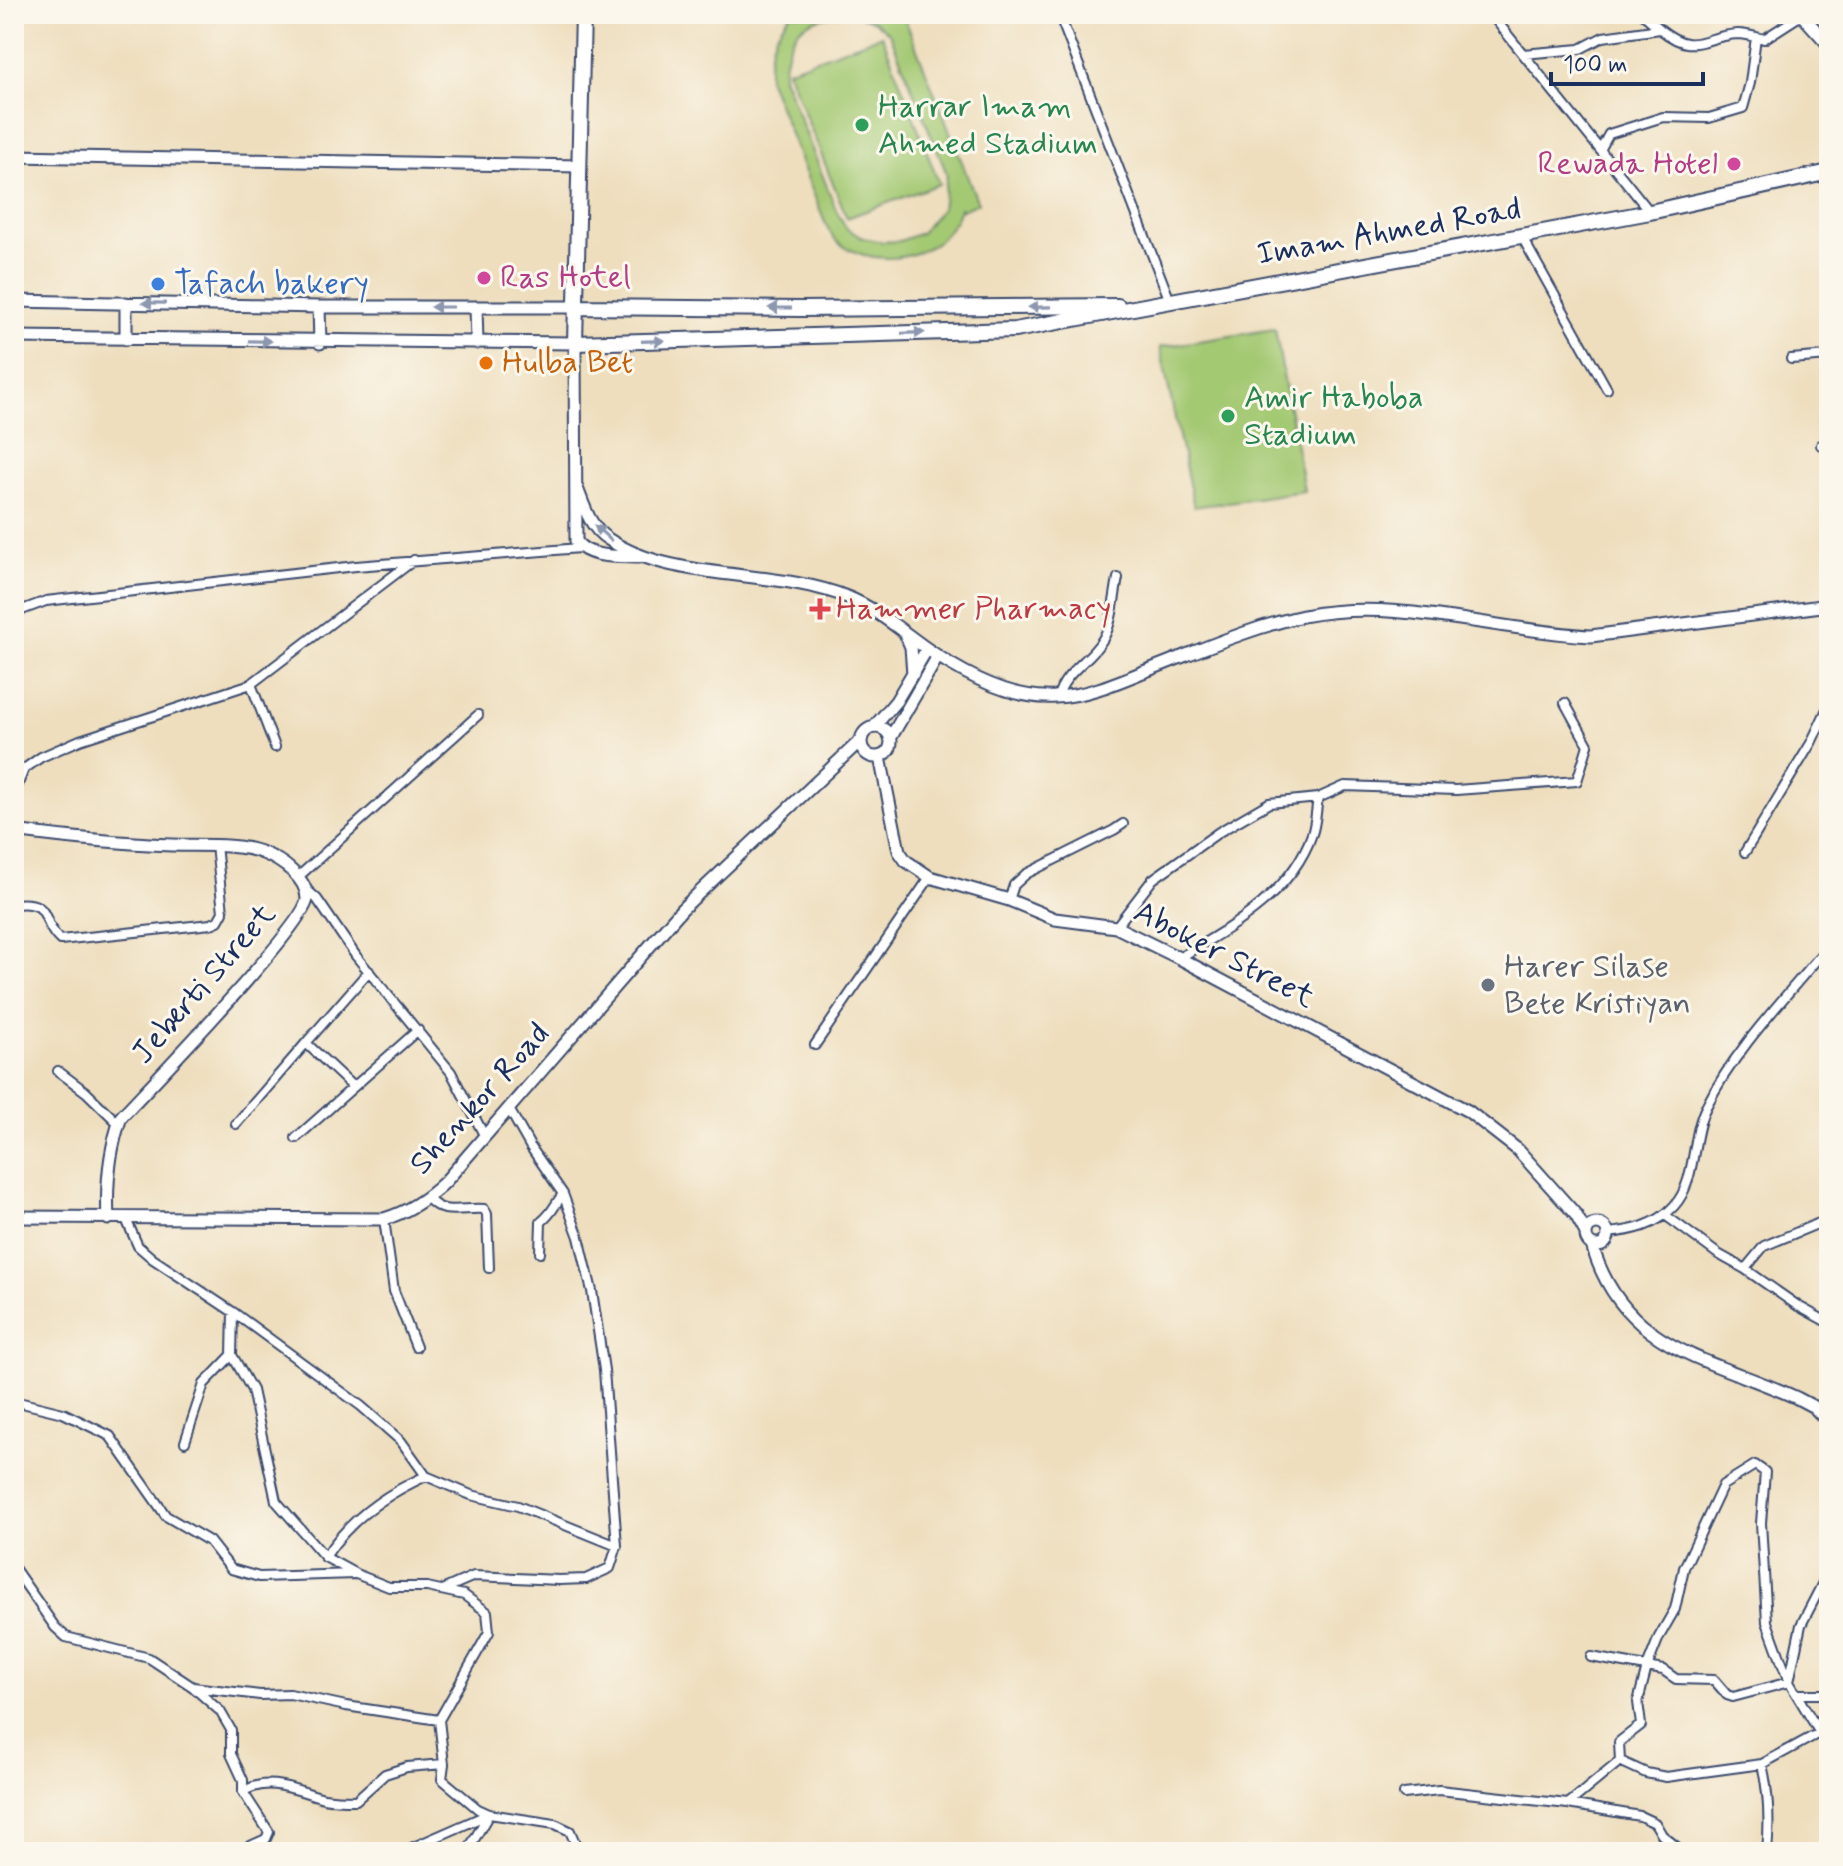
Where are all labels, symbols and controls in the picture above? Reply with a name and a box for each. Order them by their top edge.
scale bar [1551,36,1703,86]
text: 100 m [1563,50,1627,81]
place label: Harrar Imam Ahmed Stadium [878,86,1098,165]
marker: Harrar Imam Ahmed Stadium [853,116,871,134]
place label: Rewada Hotel [1537,143,1718,185]
marker: Rewada Hotel [1725,155,1743,173]
street label: Imam Ahmed Road [1254,188,1524,276]
place label: Ras Hotel [500,257,631,299]
place label: Tafach bakery [174,263,369,305]
marker: Ras Hotel [475,269,493,287]
marker: Tafach bakery [149,275,167,293]
one-way arrow [141,297,166,310]
one-way arrow [429,301,454,313]
one-way arrow [1027,301,1052,313]
one-way arrow [767,302,792,314]
one-way arrow [901,327,926,340]
one-way arrow [248,335,273,348]
one-way arrow [641,335,666,348]
place label: Hulba Bet [502,342,633,384]
marker: Hulba Bet [477,354,495,372]
place label: Amir Haboba Stadium [1244,377,1423,456]
marker: Amir Haboba Stadium [1219,407,1237,425]
one-way arrow [594,524,613,542]
place label: Hammer Pharmacy [836,588,1111,630]
marker: Hammer Pharmacy [811,600,829,618]
street label: Aboker Street [1126,891,1322,1019]
street label: Jeberti Street [123,895,285,1073]
place label: Harer Silase Bete Kristiyan [1504,946,1691,1025]
marker: Harer Silase Bete Kristiyan [1479,976,1497,994]
street label: Shenkor Road [400,1014,560,1184]

